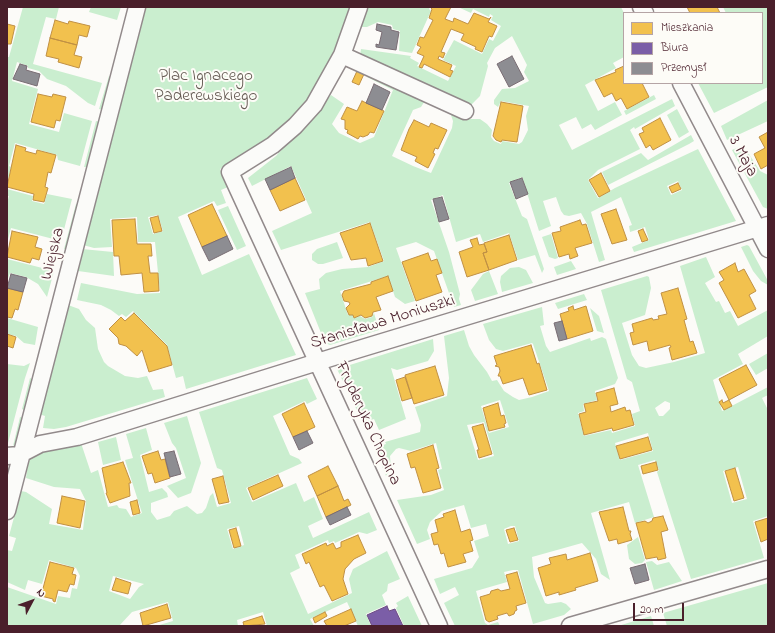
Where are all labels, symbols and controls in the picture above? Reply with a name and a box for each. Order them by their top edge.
legend [623,12,763,84]
text: Mieszkania [661,19,713,37]
text: Biura [661,39,688,57]
text: Przemysł [661,59,706,77]
park label: Plac Ignacego Paderewskiego [155,67,257,107]
street label: 3 Maja [723,133,761,181]
street label: Wiejska [38,226,70,282]
street label: Stanisława Moniuszki [308,291,458,355]
street label: Fryderyka Chopina [329,359,405,489]
north arrow [12,581,52,621]
text: N [33,585,50,601]
scale bar [635,595,686,621]
text: 20 m [640,601,663,619]

